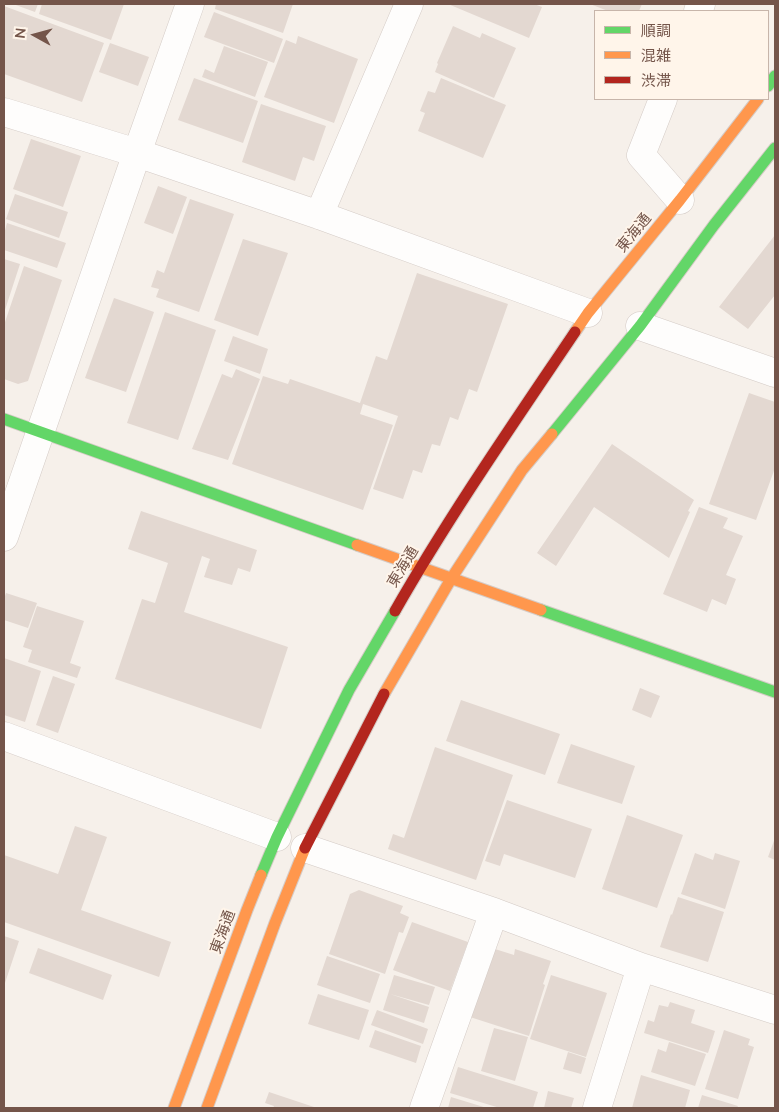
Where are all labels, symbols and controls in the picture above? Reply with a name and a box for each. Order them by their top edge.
north arrow [10,10,60,60]
legend [594,10,769,100]
text: 順調 [641,21,671,40]
text: N [11,27,30,40]
text: 混雑 [641,46,671,65]
text: 渋滞 [641,71,671,90]
street label: 東海通 [613,210,655,256]
street label: 東海通 [384,543,422,591]
street label: 東海通 [207,908,239,956]

